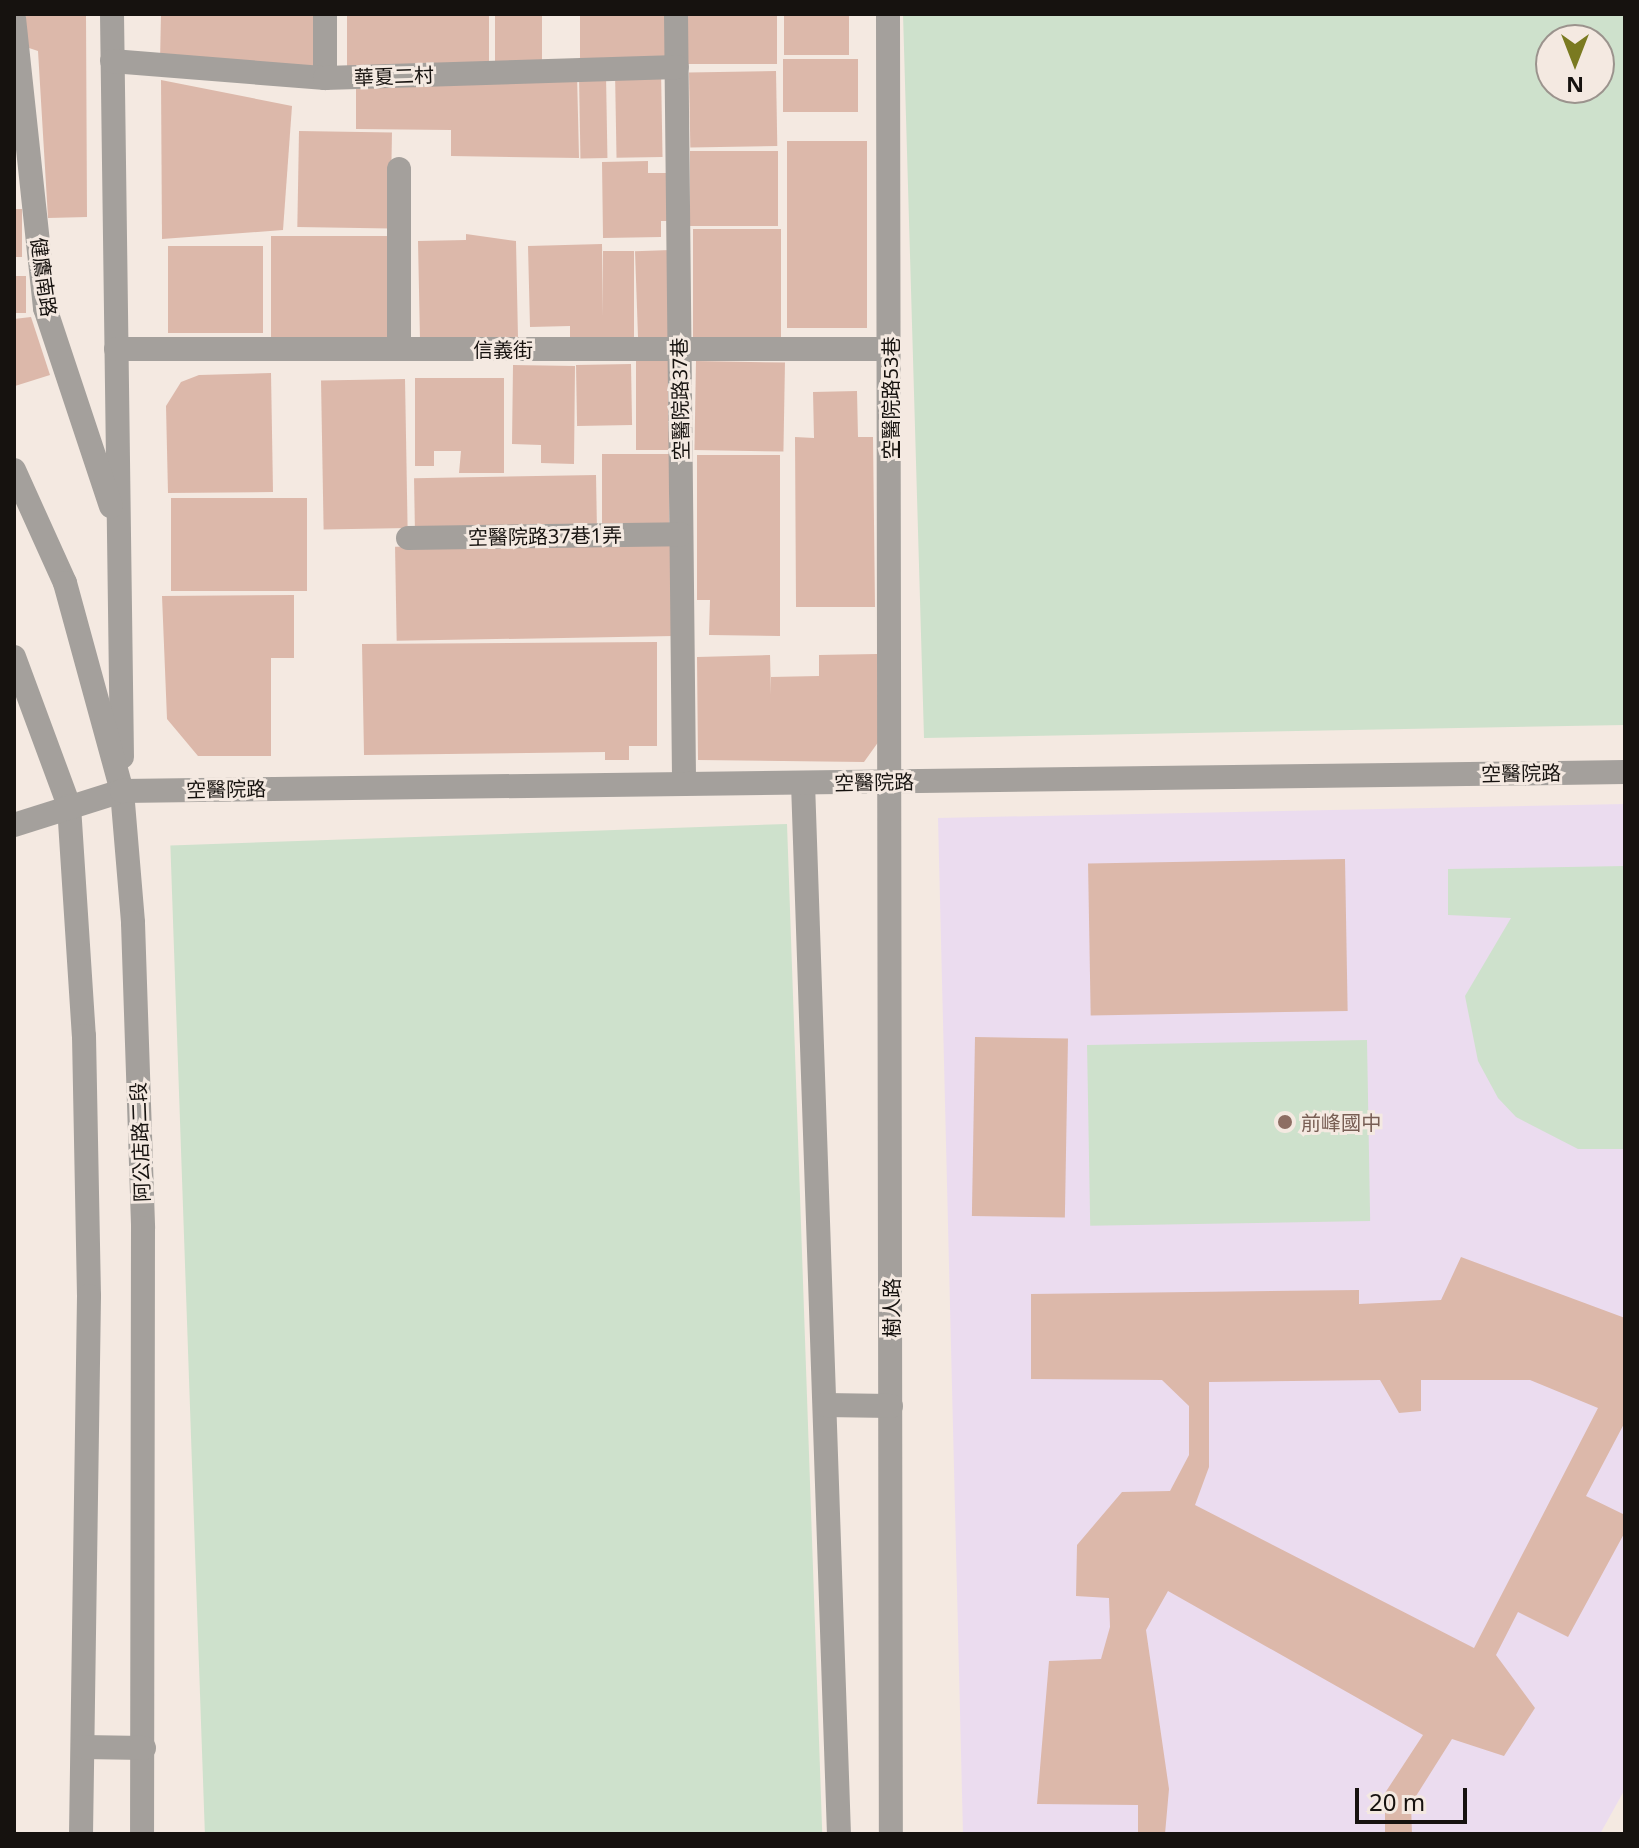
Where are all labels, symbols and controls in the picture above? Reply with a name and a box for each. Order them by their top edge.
north arrow [1535,24,1615,104]
street label: 華夏二村 [354,63,434,89]
text: N [1566,71,1584,101]
street label: 健鷹南路 [27,236,61,318]
street label: 信義街 [473,337,533,361]
street label: 空醫院路37巷 [667,337,693,461]
street label: 空醫院路53巷 [878,337,902,459]
street label: 空醫院路37巷1弄 [468,523,622,549]
street label: 空醫院路 [1481,760,1561,786]
street label: 空醫院路 [834,769,914,795]
street label: 空醫院路 [186,776,266,802]
street label: 阿公店路二段 [126,1082,154,1202]
place label: 前峰國中 [1301,1110,1381,1134]
marker: 前峰國中 [1276,1113,1294,1131]
street label: 樹人路 [879,1278,903,1338]
scale bar [1359,1772,1471,1822]
text: 20 m [1369,1785,1425,1818]

